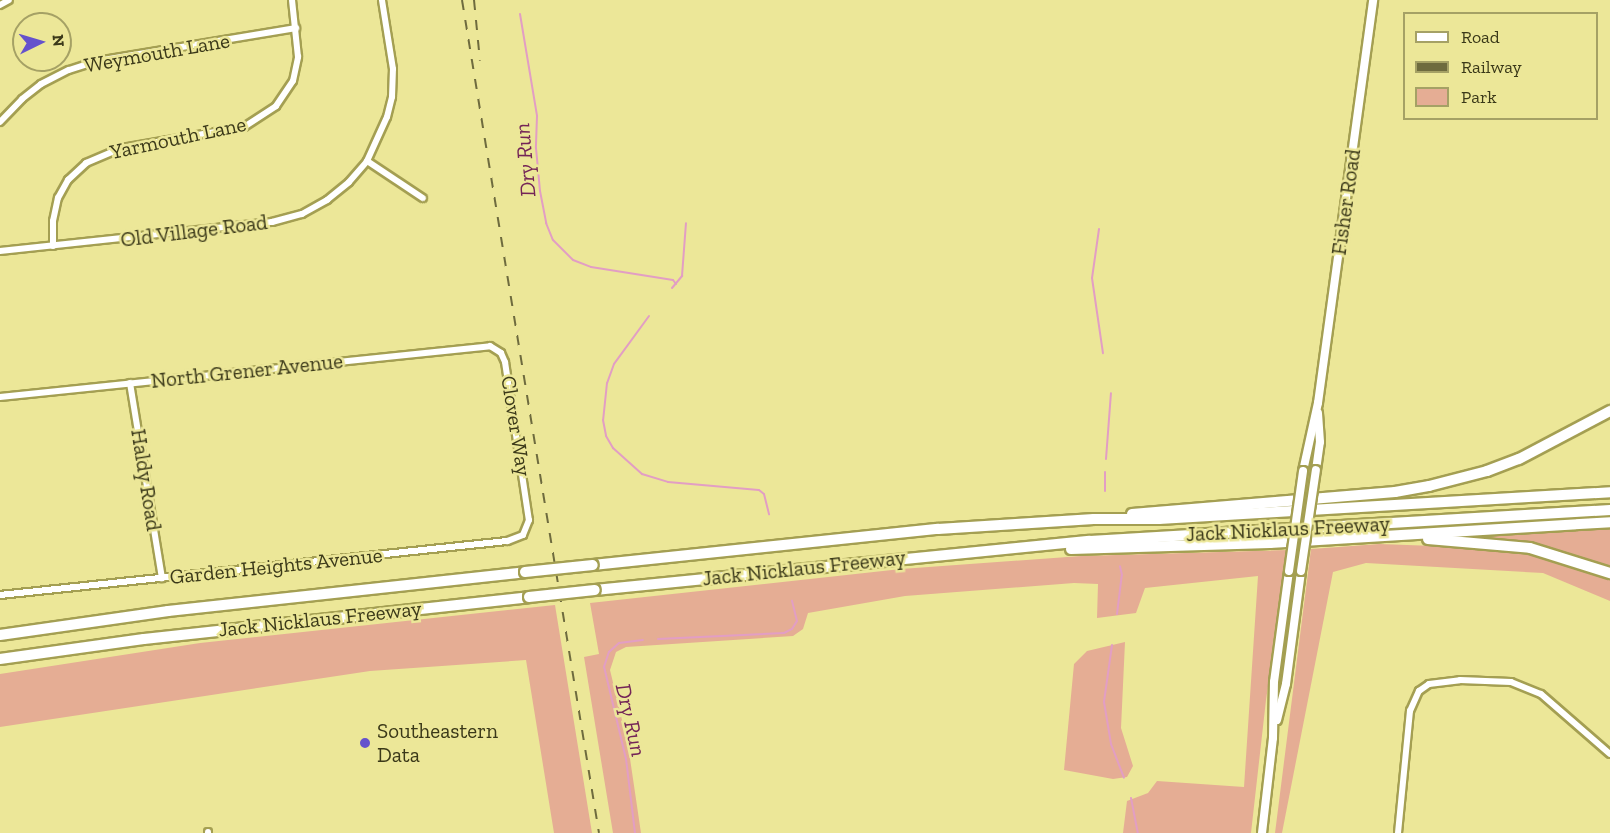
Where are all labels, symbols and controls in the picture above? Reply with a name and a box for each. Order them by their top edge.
north arrow [12,12,72,72]
legend [1403,12,1598,120]
text: Road [1461,26,1500,48]
street label: Weymouth Lane [82,28,232,78]
text: N [48,34,68,47]
text: Railway [1461,56,1522,78]
text: Park [1461,86,1497,108]
street label: Yarmouth Lane [107,111,249,165]
water label: Dry Run [509,122,541,198]
street label: Fisher Road [1326,147,1366,257]
street label: Old Village Road [119,209,269,253]
street label: North Grener Avenue [149,348,345,394]
street label: Clover Way [496,373,536,479]
street label: Haldy Road [125,427,167,533]
street label: Jack Nicklaus Freeway [1185,511,1391,547]
street label: Garden Heights Avenue [168,542,384,590]
street label: Jack Nicklaus Freeway [701,545,907,591]
street label: Jack Nicklaus Freeway [217,596,423,642]
water label: Dry Run [610,681,652,759]
place label: Southeastern Data [377,718,498,768]
marker: Southeastern Data [358,736,372,750]

